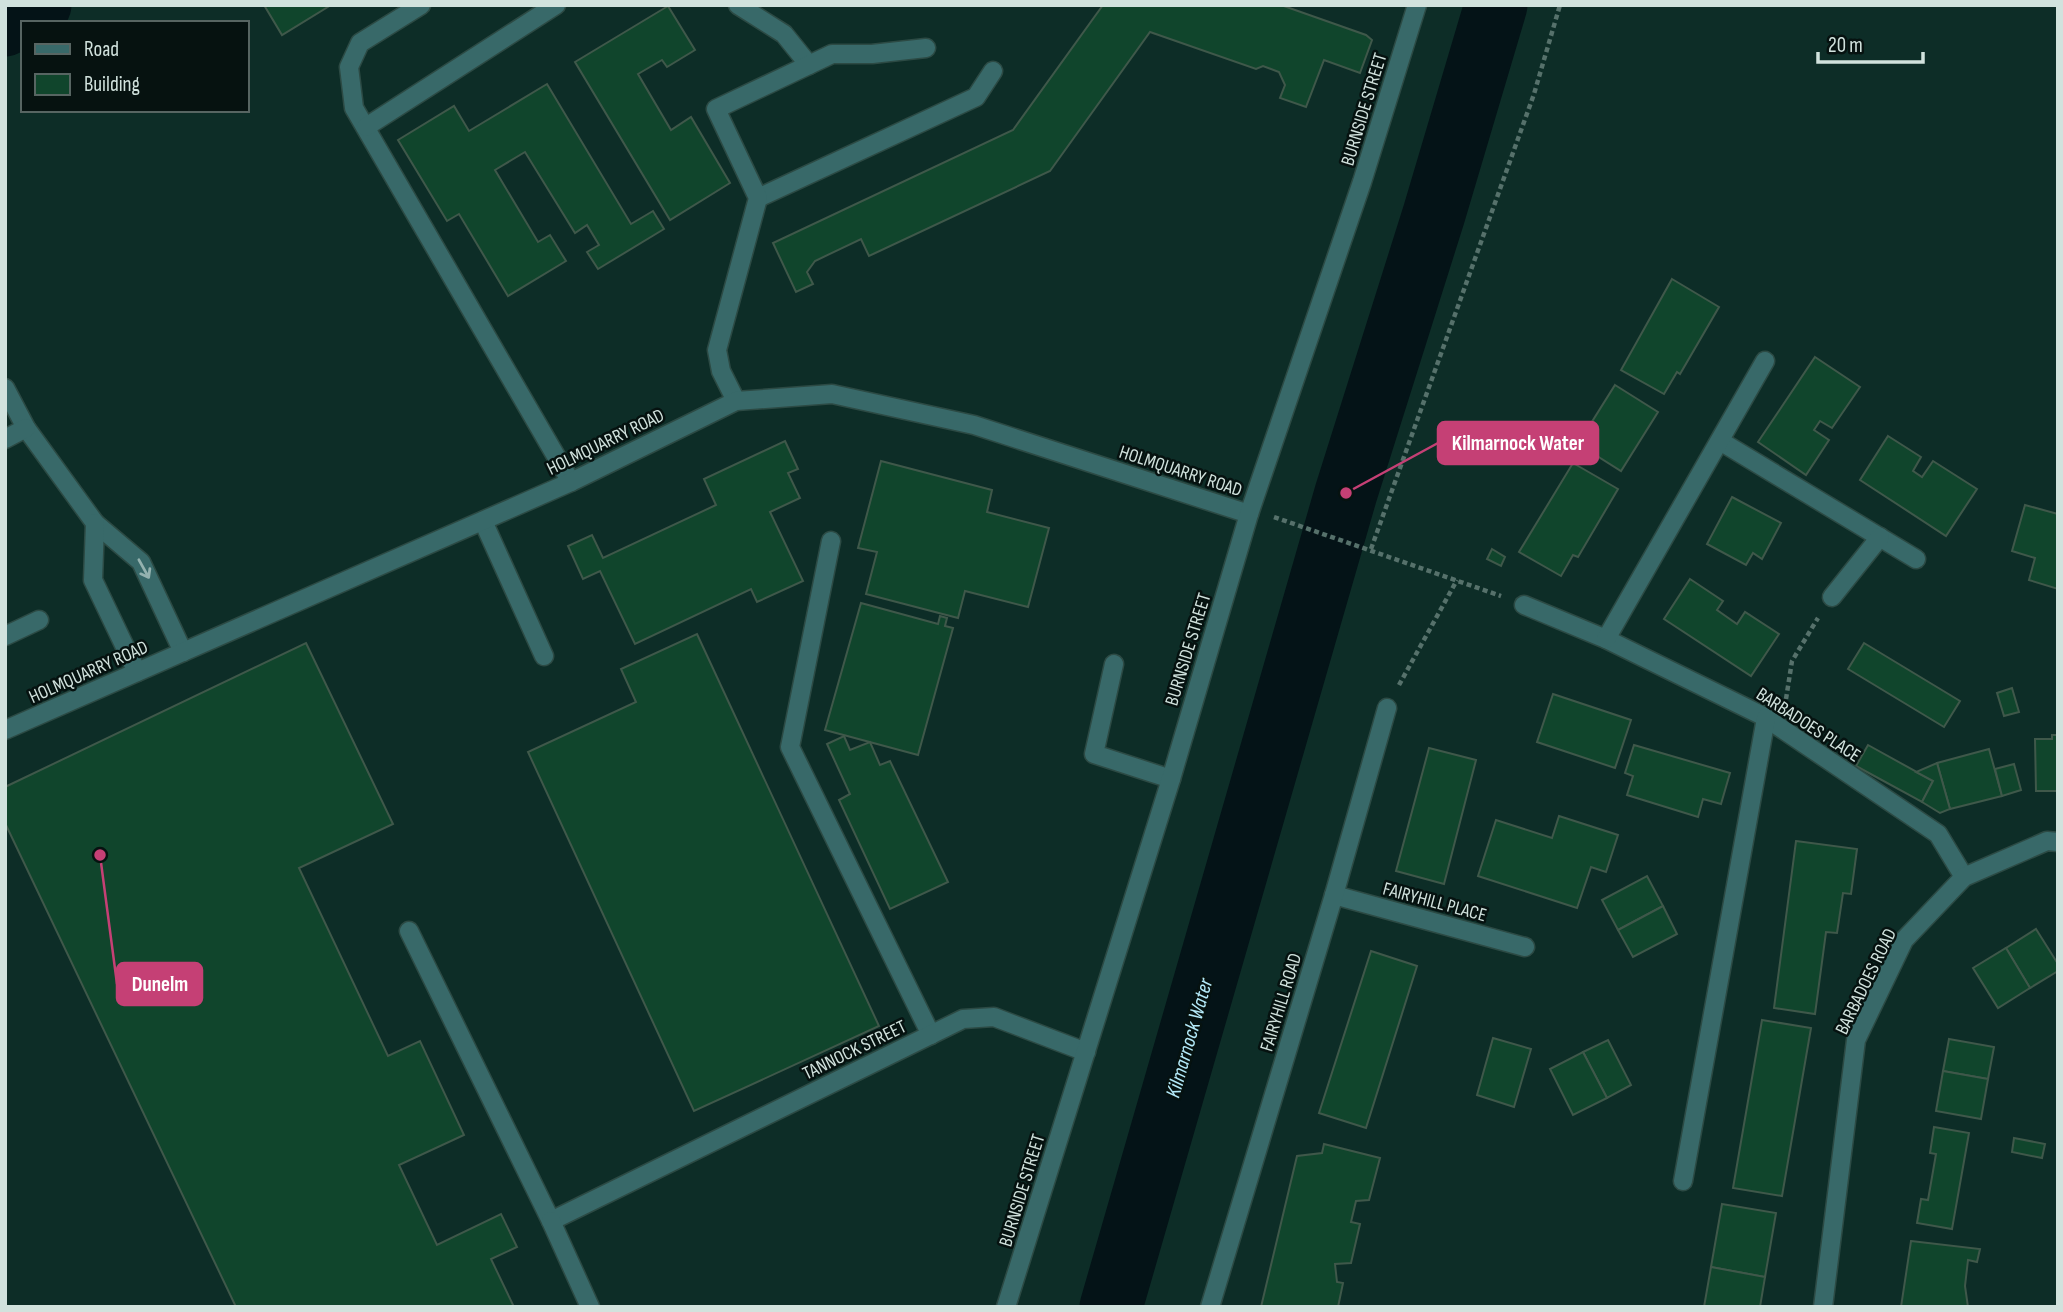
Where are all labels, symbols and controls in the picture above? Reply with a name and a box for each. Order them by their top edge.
legend [21,21,248,112]
scale bar [1818,21,1923,65]
text: 20 m [1828,33,1863,58]
text: Road [84,37,119,62]
street label: BURNSIDE STREET [1336,50,1393,168]
text: Building [84,72,140,97]
street label: HOLMQUARRY ROAD [543,404,668,481]
callout: Kilmarnock Water [1438,422,1598,464]
text: Kilmarnock Water [1452,431,1585,456]
street label: HOLMQUARRY ROAD [1116,441,1245,502]
one-way arrow [137,559,151,579]
street label: BURNSIDE STREET [1160,590,1217,708]
street label: HOLMQUARRY ROAD [26,636,152,709]
street label: BARBADOES PLACE [1752,683,1865,768]
street label: FAIRYHILL PLACE [1380,878,1489,927]
street label: BARBADOES ROAD [1831,925,1902,1038]
street label: FAIRYHILL ROAD [1256,951,1307,1054]
callout: Dunelm [117,963,202,1005]
text: Dunelm [132,972,188,997]
water label: Kilmarnock Water [1161,974,1219,1101]
street label: TANNOCK STREET [799,1015,911,1085]
street label: BURNSIDE STREET [994,1131,1051,1249]

